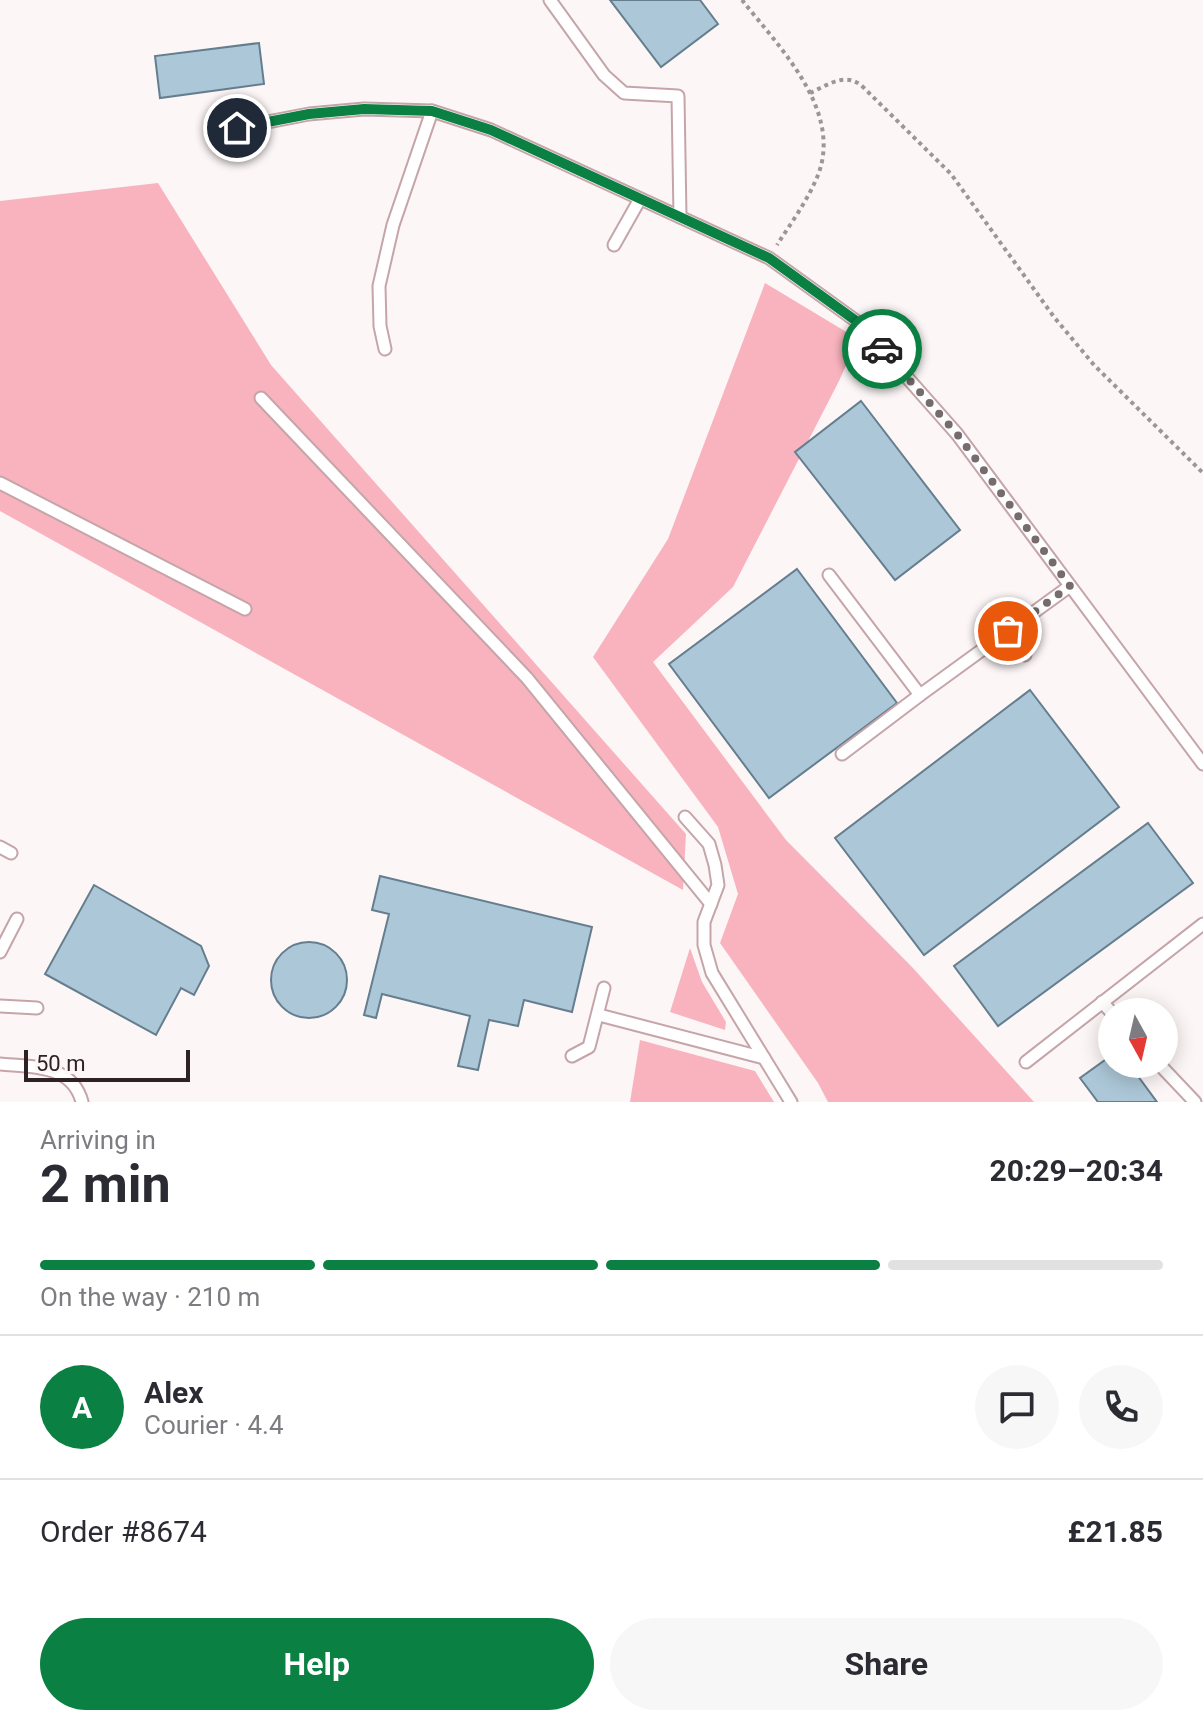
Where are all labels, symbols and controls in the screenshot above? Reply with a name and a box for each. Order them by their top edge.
pin [203,94,271,162]
icon: home [215,106,259,150]
courier [842,309,922,389]
icon: car [860,327,904,371]
pin [974,597,1042,665]
icon: bag [986,609,1030,653]
north arrow [1098,998,1178,1078]
map controls [1098,998,1178,1078]
scale bar [24,1046,190,1082]
text: 50 m [36,1051,85,1076]
text: Arriving in [40,1125,156,1155]
text: 20:29–20:34 [989,1153,1163,1188]
text: 2 min [40,1154,171,1215]
text: On the way · 210 m [40,1282,260,1312]
button: chat [975,1365,1059,1449]
button: phone [1079,1365,1163,1449]
text: Alex [144,1375,204,1410]
text: A [72,1390,92,1425]
text: Courier · 4.4 [144,1410,284,1440]
text: Order #8674 [40,1514,207,1549]
text: £21.85 [1068,1514,1163,1549]
button: Help [40,1618,594,1710]
button: Share [610,1618,1163,1710]

